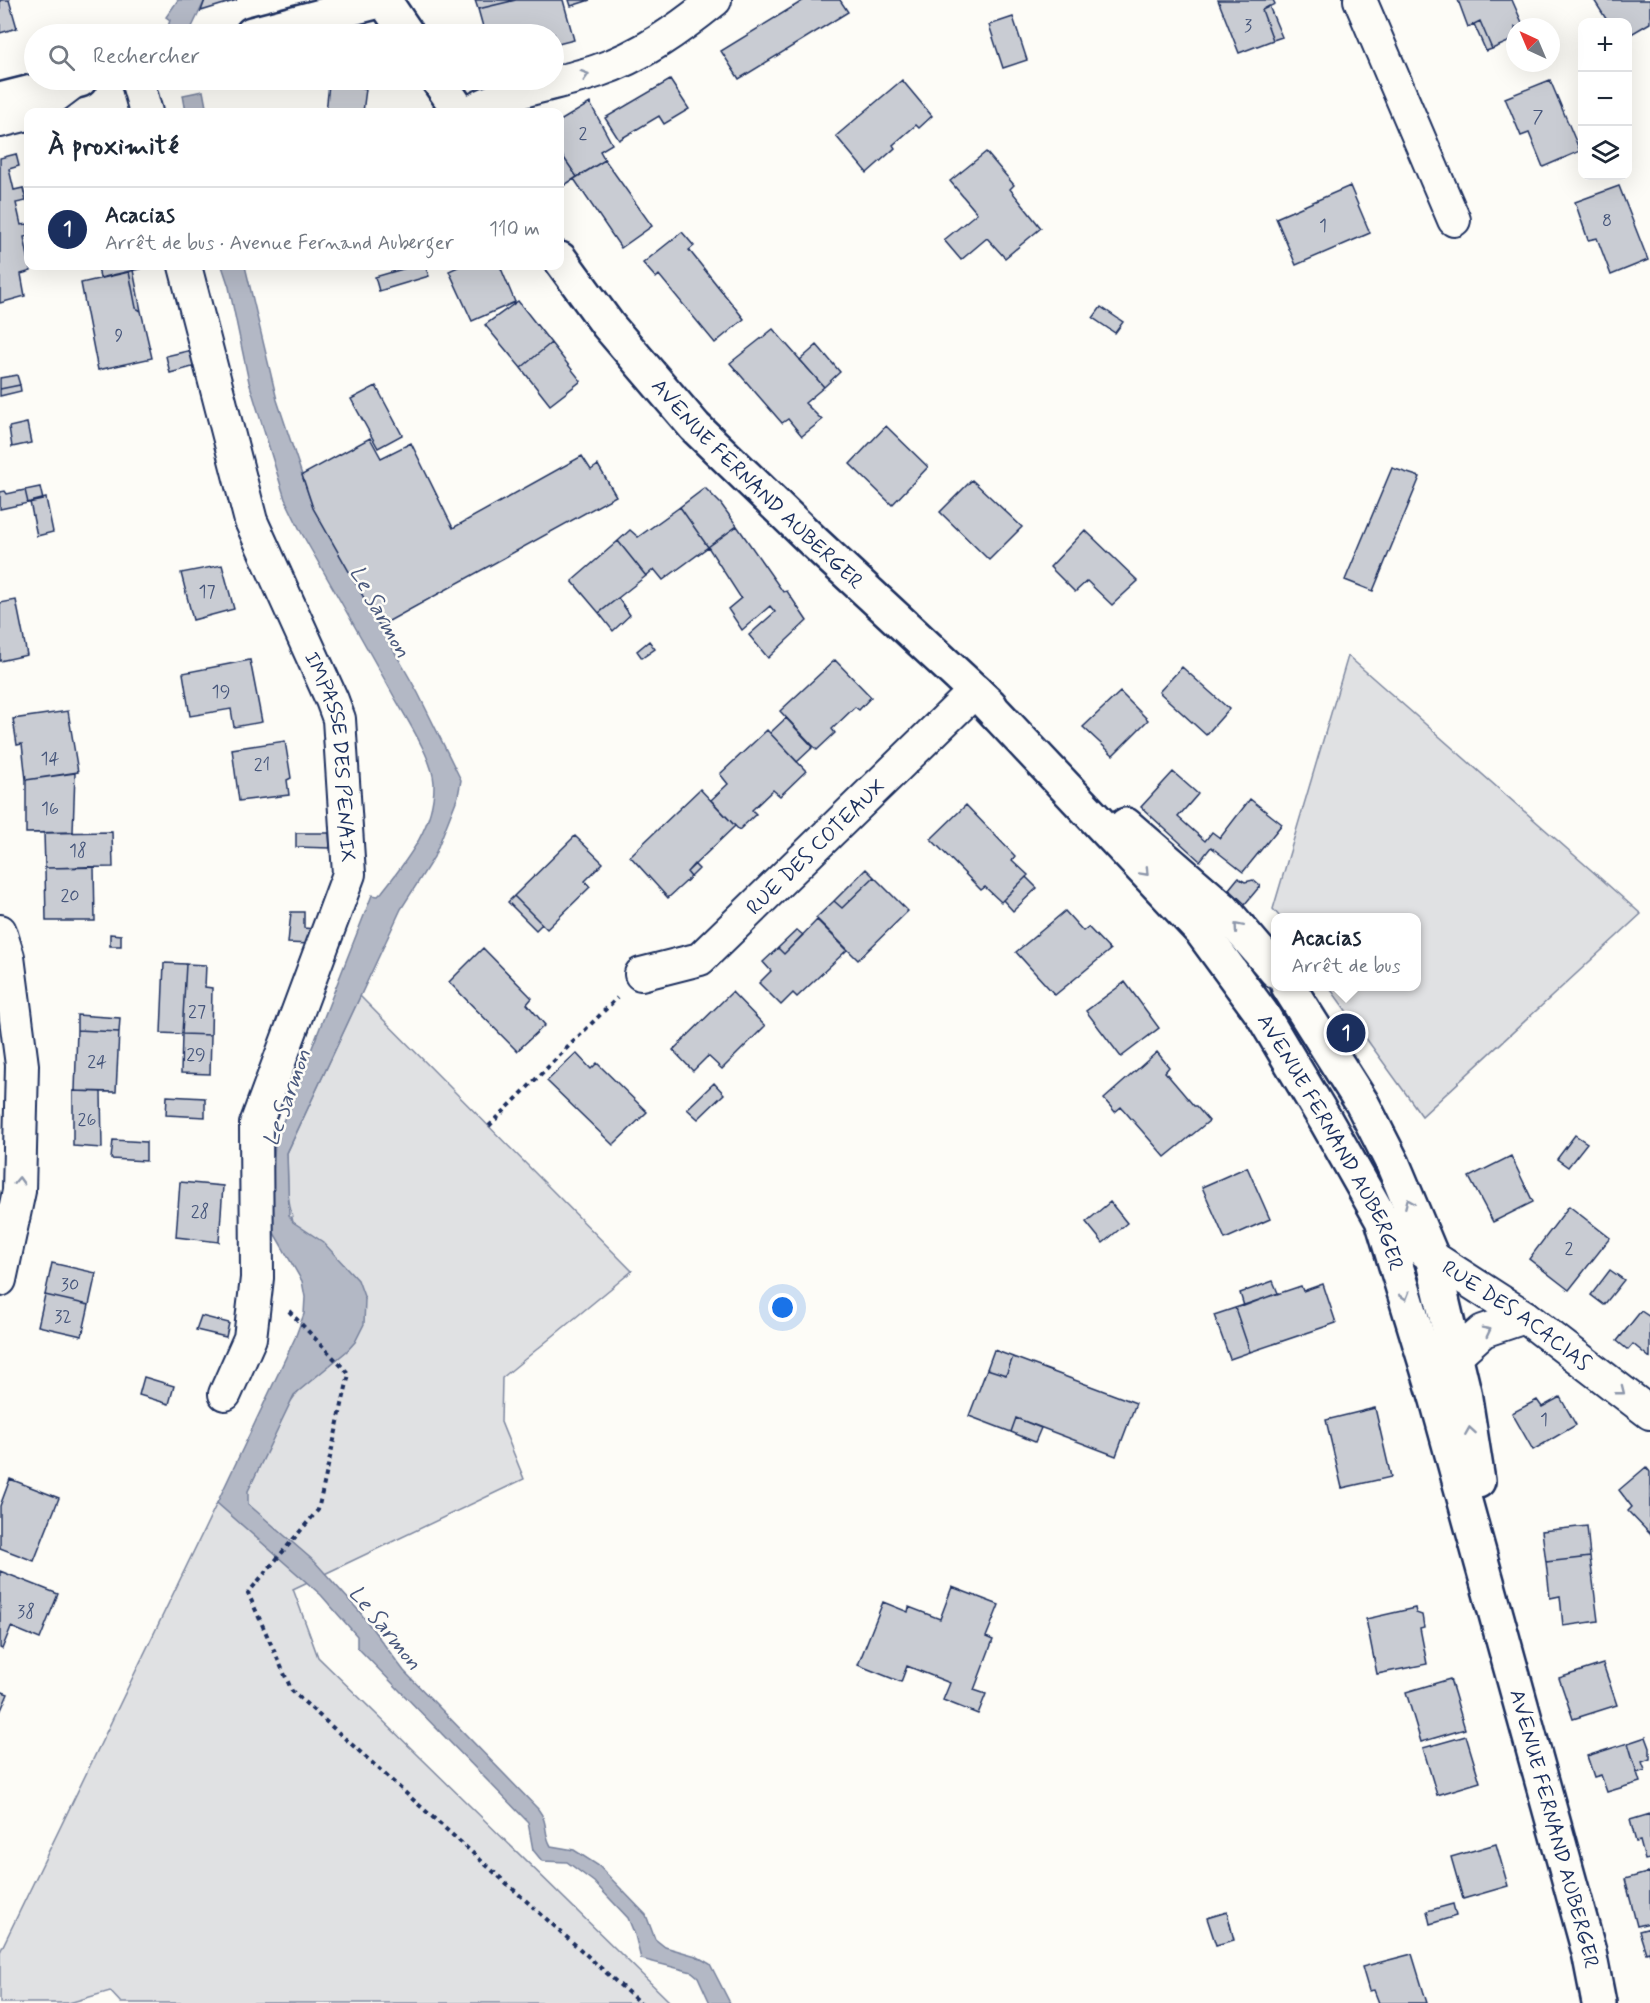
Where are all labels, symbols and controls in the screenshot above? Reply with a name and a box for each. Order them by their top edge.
house number: 3 [1244,14,1252,38]
north arrow [1506,18,1560,72]
map controls [1578,18,1632,180]
button: + [1578,18,1632,72]
search box [24,24,564,90]
icon: search [45,41,78,74]
text: Rechercher [93,43,200,71]
one-way arrow [579,70,590,82]
button: − [1578,72,1632,126]
house number: 7 [1533,105,1544,129]
house number: 2 [579,122,588,146]
button: layers [1578,126,1632,180]
text: À proximité [48,130,179,164]
text: Acacias [105,202,175,230]
house number: 8 [1602,209,1612,233]
house number: 1 [1319,214,1327,238]
text: 1 [63,216,72,243]
text: 110 m [489,216,540,243]
text: Arrêt de bus · Avenue Fernand Auberger [105,230,454,257]
house number: 9 [115,324,124,348]
street label: AVENUE FERNAND AUBERGER [645,373,869,596]
water label: Le Sarmon [343,561,416,663]
house number: 17 [198,580,216,604]
street label: IMPASSE DES PENAIX [297,647,361,863]
house number: 19 [212,680,230,704]
house number: 14 [41,747,60,771]
house number: 21 [254,753,270,777]
street label: RUE DES COTEAUX [740,773,892,921]
house number: 16 [41,797,59,821]
house number: 18 [69,839,87,863]
one-way arrow [1137,864,1148,875]
house number: 20 [60,884,80,908]
popup [1271,913,1421,991]
one-way arrow [1234,923,1245,934]
text: Acacias [1291,925,1361,953]
text: Arrêt de bus [1291,953,1401,980]
house number: 27 [188,1000,206,1024]
street label: AVENUE FERNAND AUBERGER [1250,1009,1410,1274]
pin: 1 [1326,1010,1366,1056]
house number: 29 [186,1043,206,1067]
water label: Le Sarmon [257,1045,318,1150]
house number: 24 [87,1050,107,1074]
house number: 26 [78,1108,96,1132]
one-way arrow [13,1177,25,1186]
one-way arrow [1404,1198,1416,1209]
house number: 28 [191,1200,209,1224]
house number: 2 [1565,1237,1574,1261]
street label: RUE DES ACACIAS [1436,1254,1597,1378]
house number: 30 [61,1273,79,1297]
one-way arrow [1398,1290,1410,1301]
your location [768,1293,797,1322]
house number: 32 [54,1305,72,1329]
one-way arrow [1481,1327,1492,1339]
one-way arrow [1614,1384,1625,1395]
house number: 1 [1540,1408,1548,1432]
one-way arrow [1464,1426,1477,1436]
water label: Le Sarmon [342,1580,427,1676]
house number: 38 [17,1600,35,1624]
street label: AVENUE FERNAND AUBERGER [1502,1686,1605,1971]

